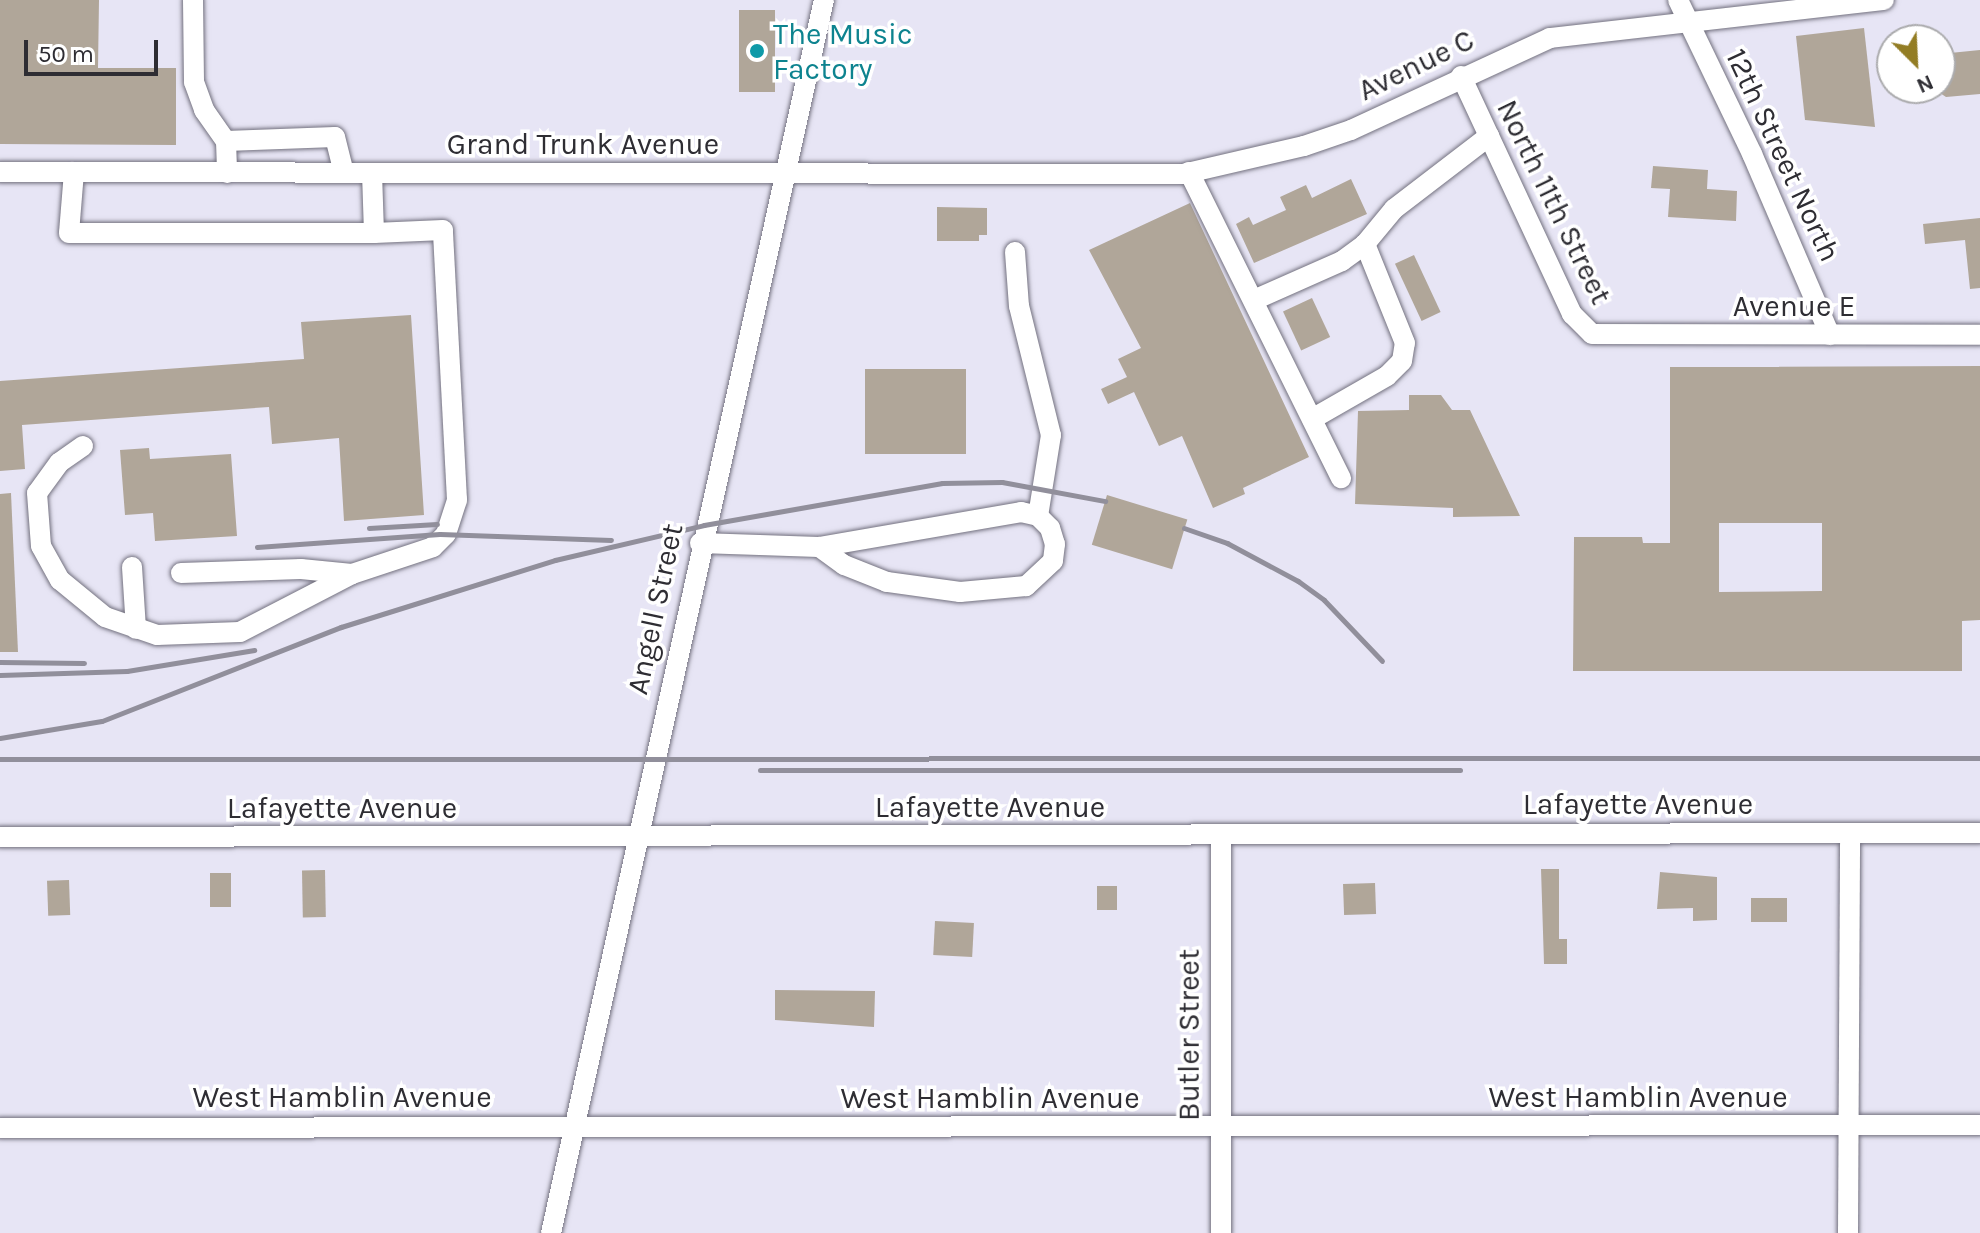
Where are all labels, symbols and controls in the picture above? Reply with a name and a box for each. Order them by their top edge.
place label: The Music Factory [773,16,912,86]
street label: Avenue C [1352,22,1480,108]
scale bar [28,24,162,74]
north arrow [1876,24,1956,104]
text: 50 m [38,40,94,68]
marker: The Music Factory [748,42,766,60]
street label: 12th Street North [1718,43,1848,267]
text: N [1912,69,1937,99]
street label: North 11th Street [1489,94,1619,310]
street label: Grand Trunk Avenue [447,126,719,162]
street label: Avenue E [1733,288,1855,324]
street label: Angell Street [619,520,691,698]
street label: Lafayette Avenue [1523,786,1753,822]
street label: Lafayette Avenue [875,789,1105,825]
street label: Lafayette Avenue [227,790,457,826]
street label: Butler Street [1171,949,1207,1121]
street label: West Hamblin Avenue [192,1079,492,1115]
street label: West Hamblin Avenue [1488,1079,1788,1115]
street label: West Hamblin Avenue [840,1080,1140,1116]

